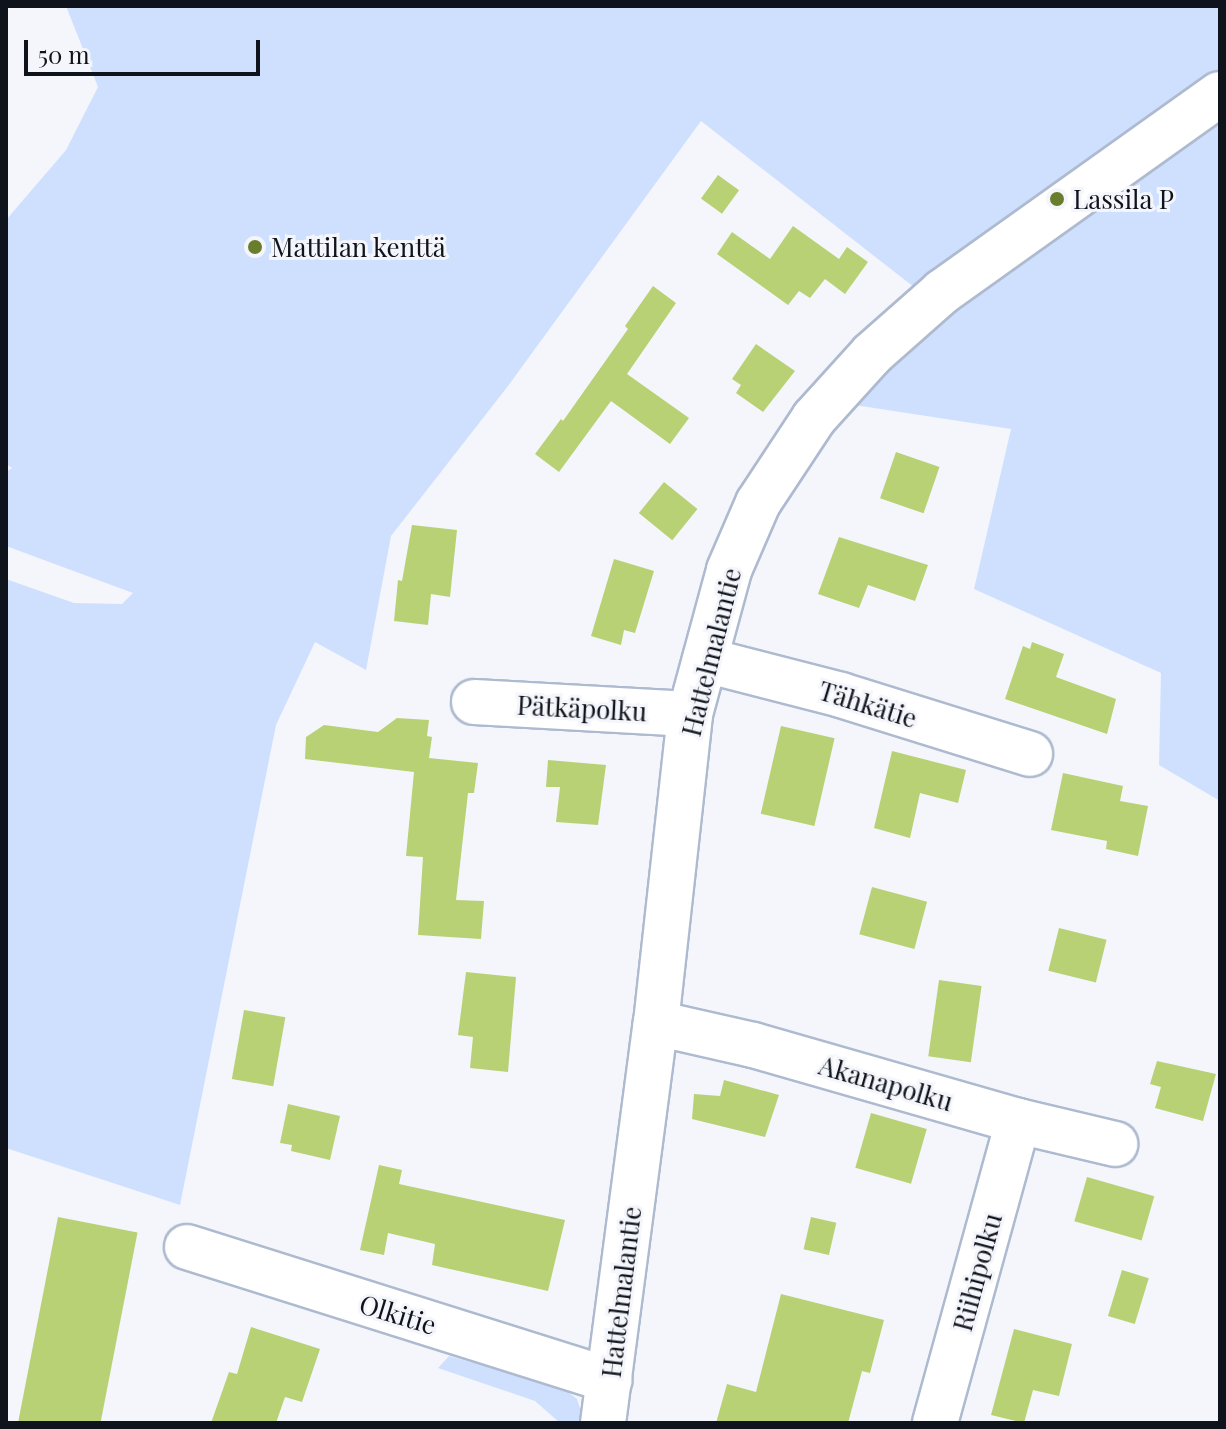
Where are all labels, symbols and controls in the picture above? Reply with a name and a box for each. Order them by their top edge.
scale bar [28,24,264,74]
text: 50 m [38,38,90,70]
place label: Lassila P [1073,183,1174,215]
marker: Lassila P [1048,190,1066,208]
place label: Mattilan kenttä [271,231,446,263]
marker: Mattilan kenttä [246,238,264,256]
street label: Hattelmalantie [675,565,747,739]
street label: Tähkätie [815,674,921,734]
street label: Pätkäpolku [516,689,648,727]
street label: Akanapolku [815,1049,957,1117]
street label: Hattelmalantie [595,1205,647,1379]
street label: Riihipolku [946,1210,1008,1334]
street label: Olkitie [356,1288,440,1340]

